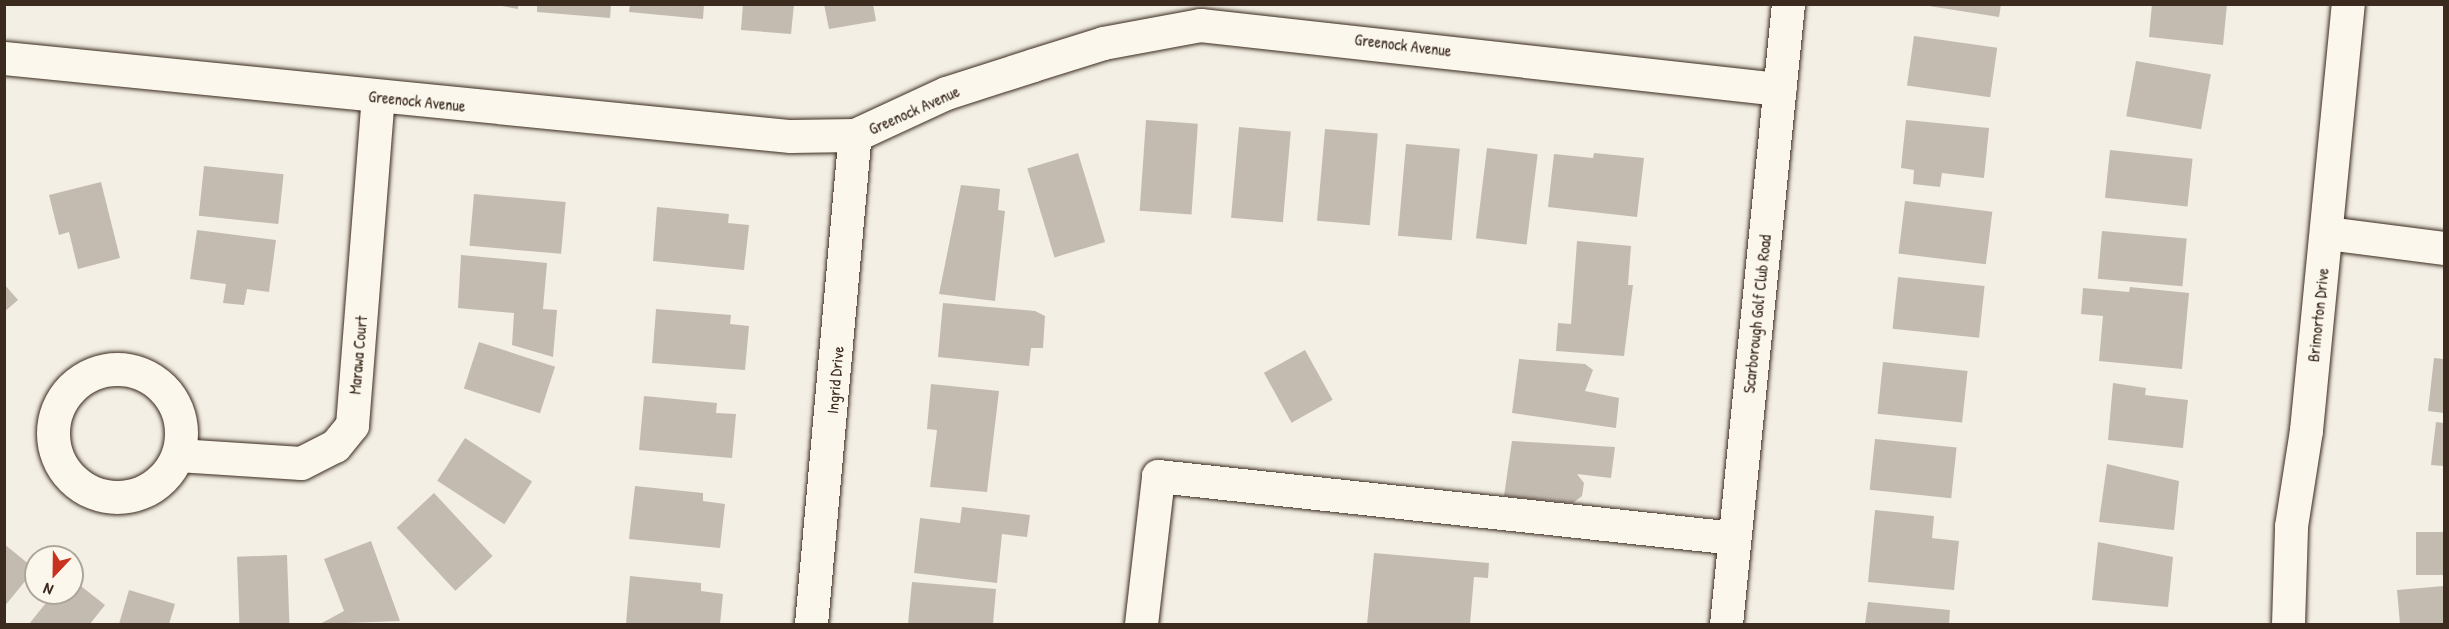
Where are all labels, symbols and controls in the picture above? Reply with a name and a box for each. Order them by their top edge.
street label: Greenock Avenue [1354,30,1452,60]
street label: Greenock Avenue [866,81,962,139]
street label: Greenock Avenue [368,86,466,116]
street label: Scarborough Golf Club Road [1739,234,1775,394]
street label: Brimorton Drive [2304,267,2332,363]
street label: Marawa Court [345,315,371,395]
street label: Ingrid Drive [822,345,848,415]
north arrow [24,545,84,605]
text: N [40,578,56,602]

